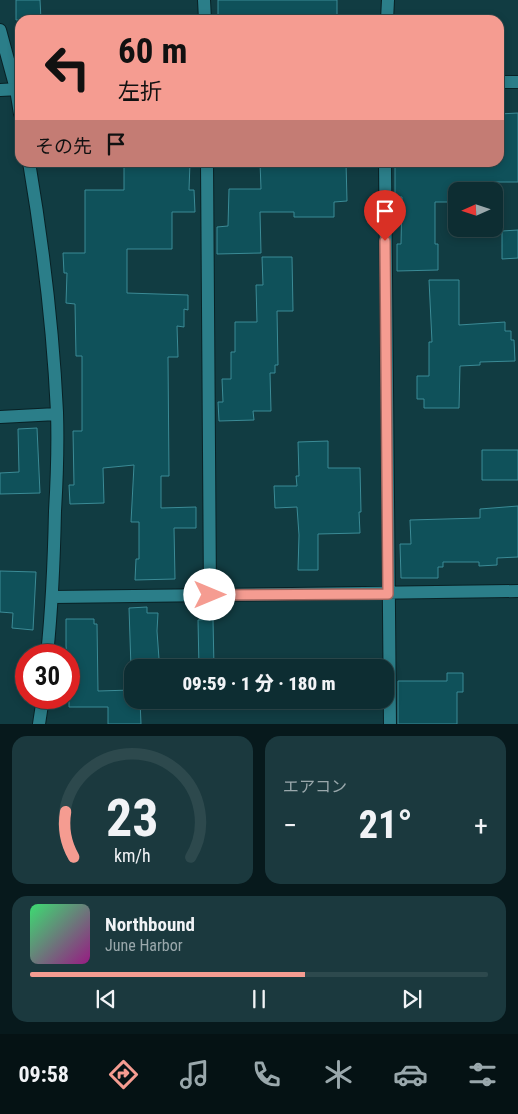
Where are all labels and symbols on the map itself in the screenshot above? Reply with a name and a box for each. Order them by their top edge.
north arrow [448,182,502,238]
pin [364,190,406,241]
position arrow [183,568,235,620]
speed limit sign: 30 [15,644,80,709]

